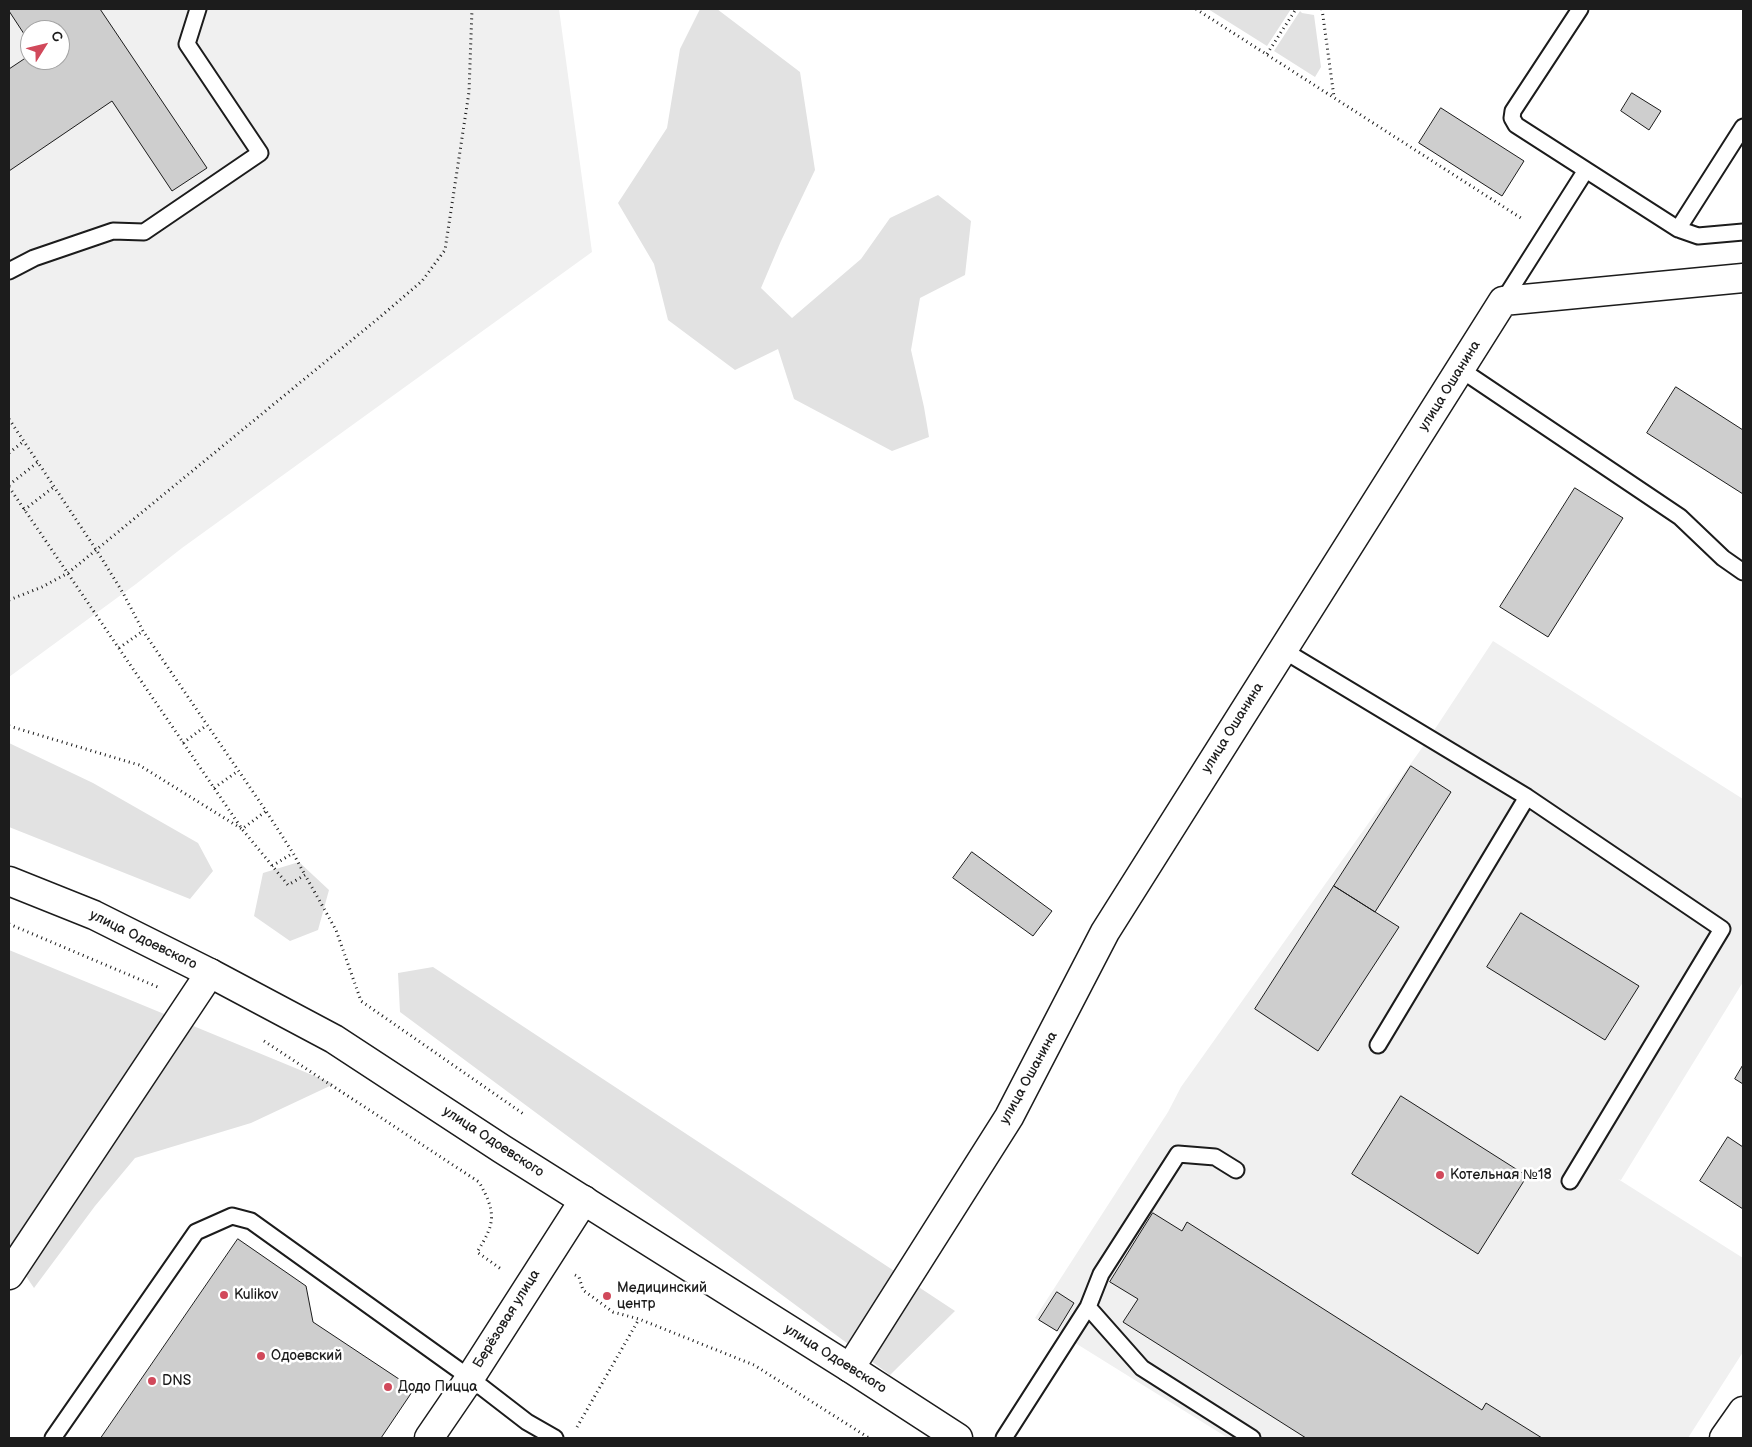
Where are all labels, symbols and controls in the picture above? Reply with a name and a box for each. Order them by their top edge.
north arrow [20,20,70,70]
text: С [47,28,66,45]
street label: улица Ошанина [1415,338,1485,434]
street label: улица Ошанина [1198,680,1268,776]
street label: улица Одоевского [87,907,199,973]
street label: улица Ошанина [997,1029,1061,1127]
street label: улица Одоевского [439,1103,547,1181]
place label: Котельная №18 [1450,1167,1552,1183]
marker: Котельная №18 [1434,1169,1446,1181]
street label: Берёзовая улица [470,1267,544,1371]
place label: Медицинский центр [617,1280,707,1312]
place label: Kulikov [234,1287,278,1303]
marker: Kulikov [218,1289,230,1301]
marker: Медицинский центр [601,1290,613,1302]
street label: улица Одоевского [781,1321,889,1397]
place label: Одоевский [271,1348,342,1364]
marker: Одоевский [255,1350,267,1362]
place label: DNS [162,1373,191,1389]
marker: DNS [146,1375,158,1387]
place label: Додо Пицца [398,1379,477,1395]
marker: Додо Пицца [382,1381,394,1393]

